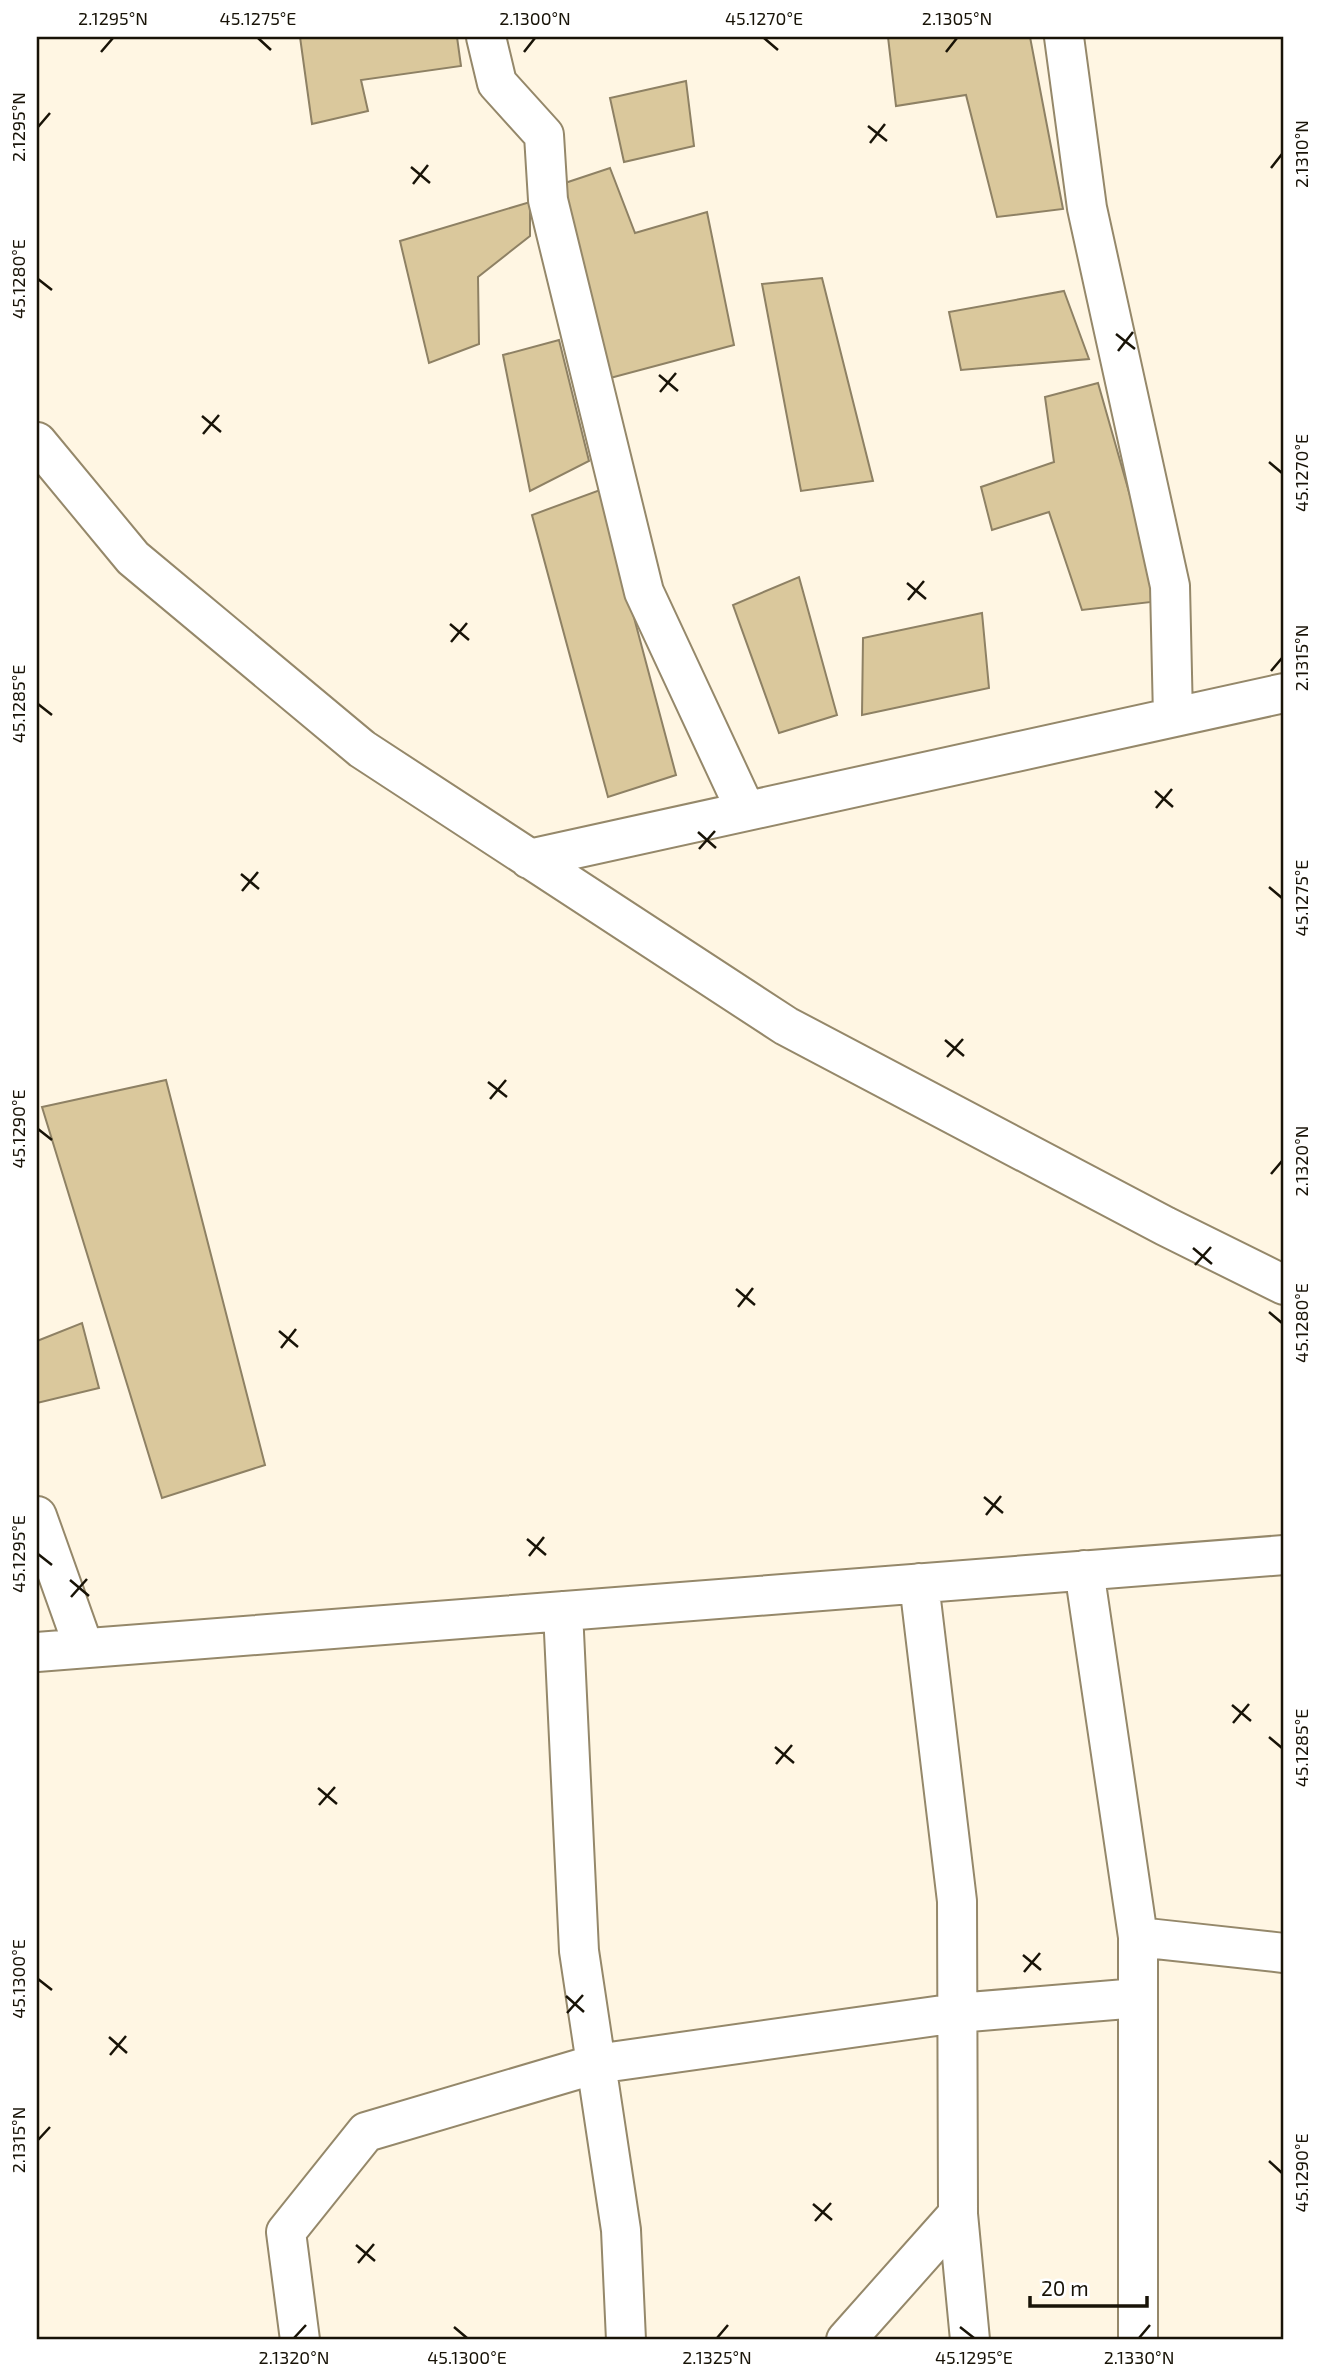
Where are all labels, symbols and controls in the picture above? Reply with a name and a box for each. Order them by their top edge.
text: 2.1295°N [78,7,148,29]
text: 45.1275°E [220,7,296,29]
text: 2.1300°N [499,7,571,29]
text: 45.1270°E [725,7,803,29]
text: 2.1305°N [922,7,992,29]
text: 2.1295°N [7,92,29,162]
text: 2.1310°N [1290,120,1312,188]
text: 45.1280°E [7,239,29,319]
text: 45.1270°E [1290,434,1312,512]
text: 2.1315°N [1290,625,1312,691]
text: 45.1285°E [7,665,29,743]
text: 45.1275°E [1290,860,1312,936]
text: 45.1290°E [7,1089,29,1169]
text: 2.1320°N [1290,1126,1312,1196]
text: 45.1280°E [1290,1283,1312,1363]
text: 45.1295°E [7,1515,29,1593]
text: 45.1285°E [1290,1709,1312,1787]
text: 45.1300°E [7,1939,29,2019]
text: 2.1315°N [7,2107,29,2173]
text: 45.1290°E [1290,2133,1312,2213]
scale bar [1030,2265,1148,2309]
text: 20 m [1041,2275,1089,2300]
text: 2.1320°N [259,2346,329,2368]
text: 45.1300°E [427,2346,507,2368]
text: 2.1325°N [682,2346,752,2368]
text: 45.1295°E [935,2346,1013,2368]
text: 2.1330°N [1104,2346,1174,2368]

